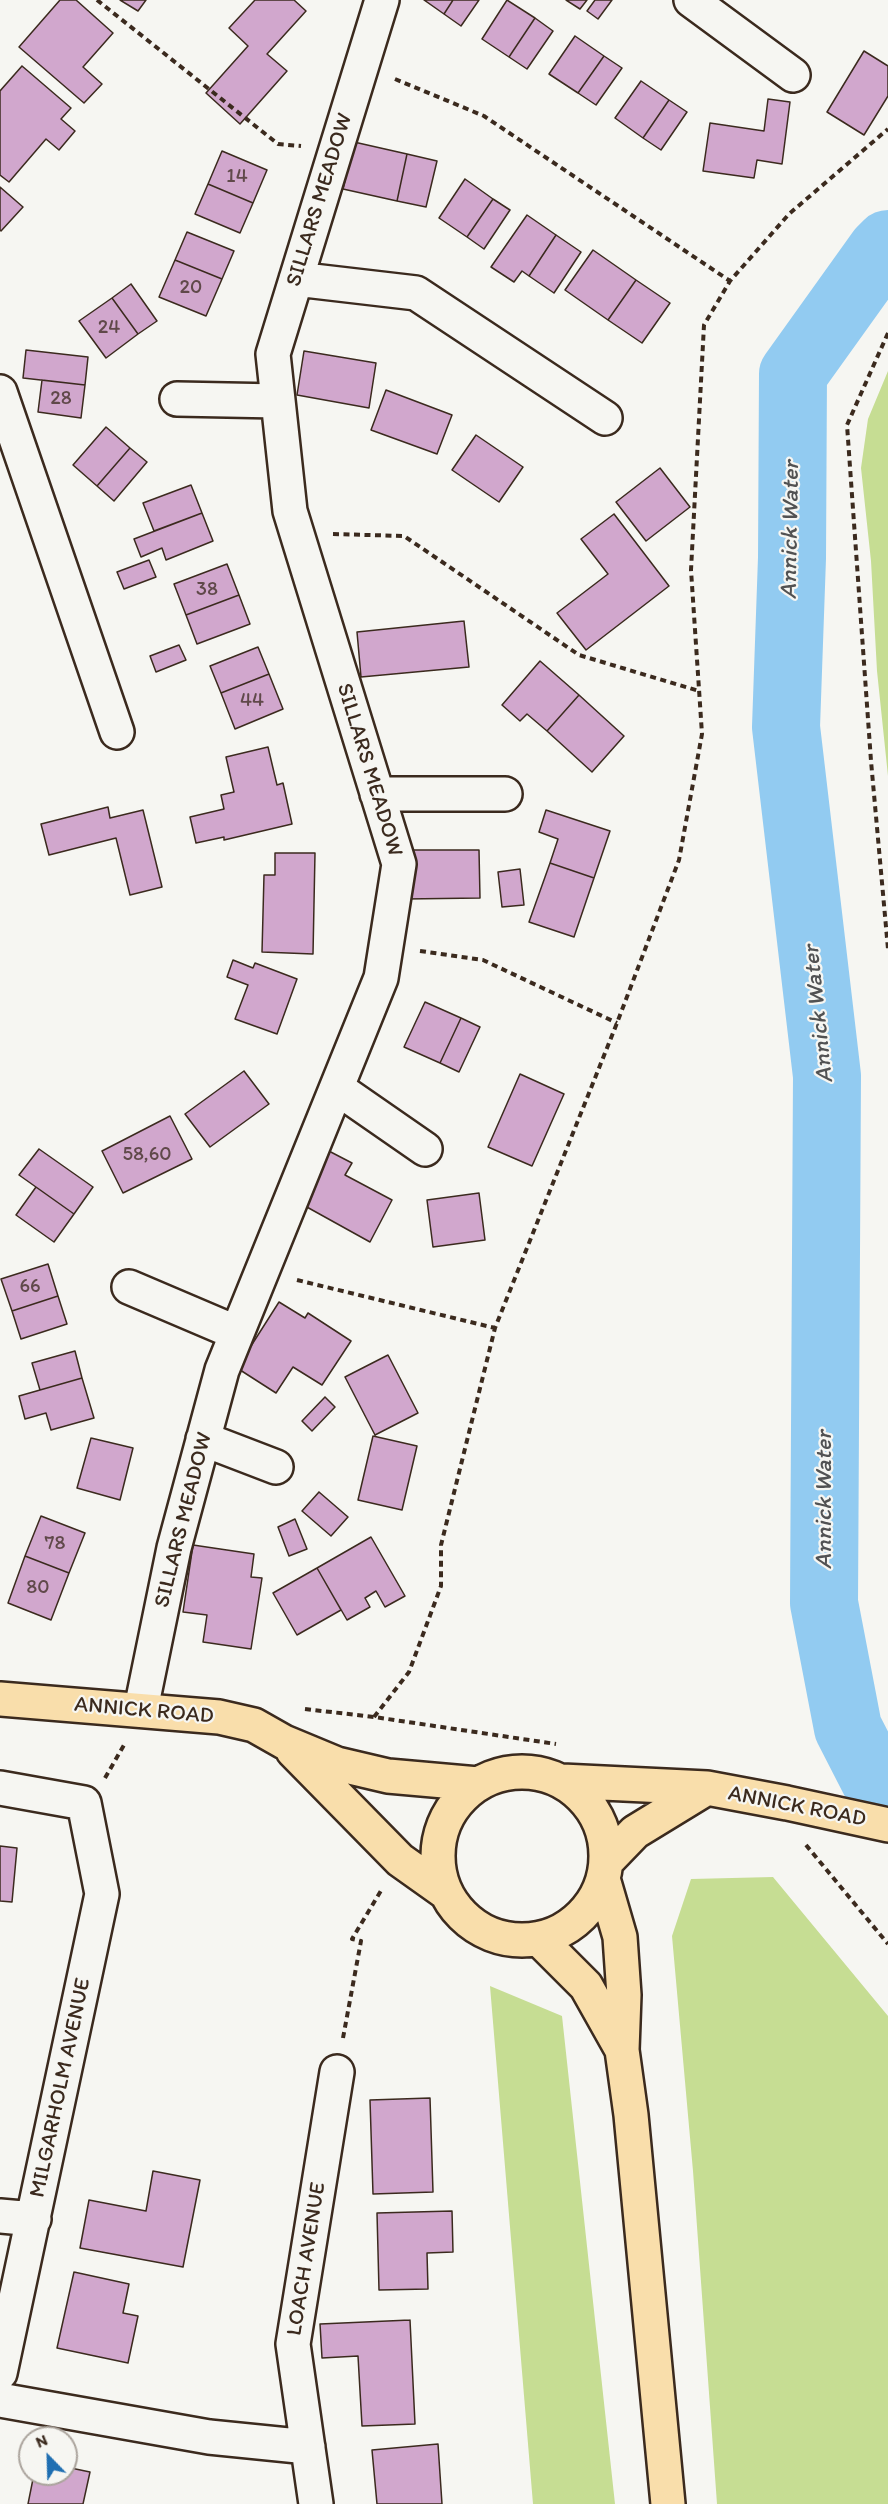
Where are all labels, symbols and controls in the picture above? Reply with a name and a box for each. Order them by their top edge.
street label: SILLARS MEADOW [281,110,359,290]
house number: 14 [226,165,248,189]
house number: 20 [180,276,202,300]
house number: 24 [98,316,120,340]
house number: 28 [50,387,72,411]
water label: Annick Water [775,461,807,599]
house number: 38 [196,578,218,602]
street label: SILLARS MEADOW [330,680,408,860]
house number: 44 [240,689,264,713]
water label: Annick Water [797,944,841,1084]
house number: 58,60 [122,1143,172,1167]
house number: 66 [19,1275,41,1299]
street label: SILLARS MEADOW [149,1430,219,1610]
water label: Annick Water [811,1431,839,1569]
house number: 78 [45,1532,65,1556]
house number: 80 [26,1576,50,1600]
street label: ANNICK ROAD [73,1692,215,1730]
street label: ANNICK ROAD [726,1781,868,1833]
street label: MILGARHOLM AVENUE [25,1976,97,2200]
street label: LOACH AVENUE [282,2180,332,2338]
north arrow [18,2426,78,2486]
text: N [33,2430,50,2452]

